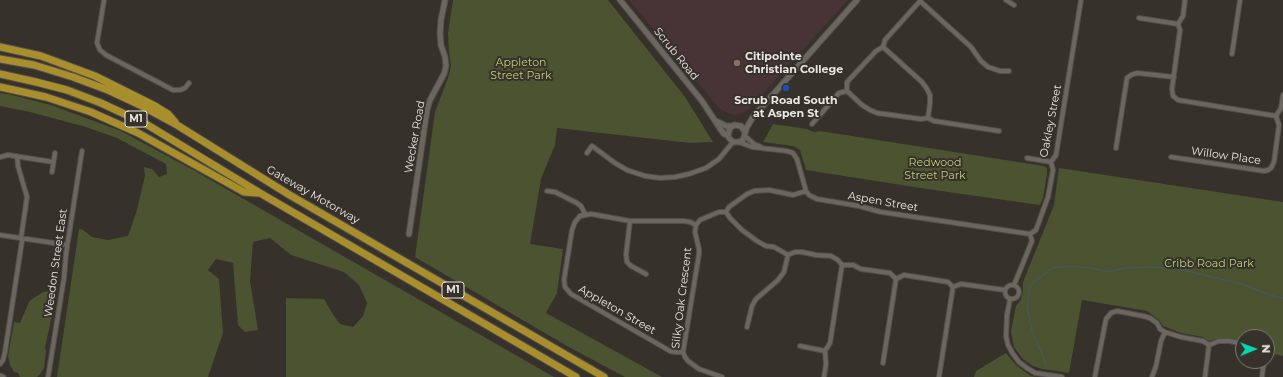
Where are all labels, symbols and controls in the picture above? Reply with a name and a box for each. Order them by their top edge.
street label: Scrub Road [651,25,701,83]
place label: Citipointe Christian College [745,50,843,76]
park label: Appleton Street Park [490,56,552,82]
marker: Citipointe Christian College [732,58,742,68]
marker: Scrub Road South at Aspen St [781,83,791,93]
street label: Oakley Street [1037,83,1065,159]
place label: Scrub Road South at Aspen St [734,94,838,120]
street label: Wecker Road [402,100,428,174]
road number: M1 [125,111,147,127]
street label: Willow Place [1190,145,1262,167]
park label: Redwood Street Park [904,156,966,182]
street label: Gateway Motorway [264,163,362,227]
street label: Aspen Street [847,189,919,215]
street label: Weedon Street East [42,208,70,318]
street label: Silky Oak Crescent [669,247,695,349]
park label: Cribb Road Park [1164,257,1254,271]
road number: M1 [442,282,464,298]
street label: Appleton Street [576,283,658,337]
north arrow [1235,329,1275,369]
text: N [1259,344,1273,353]

